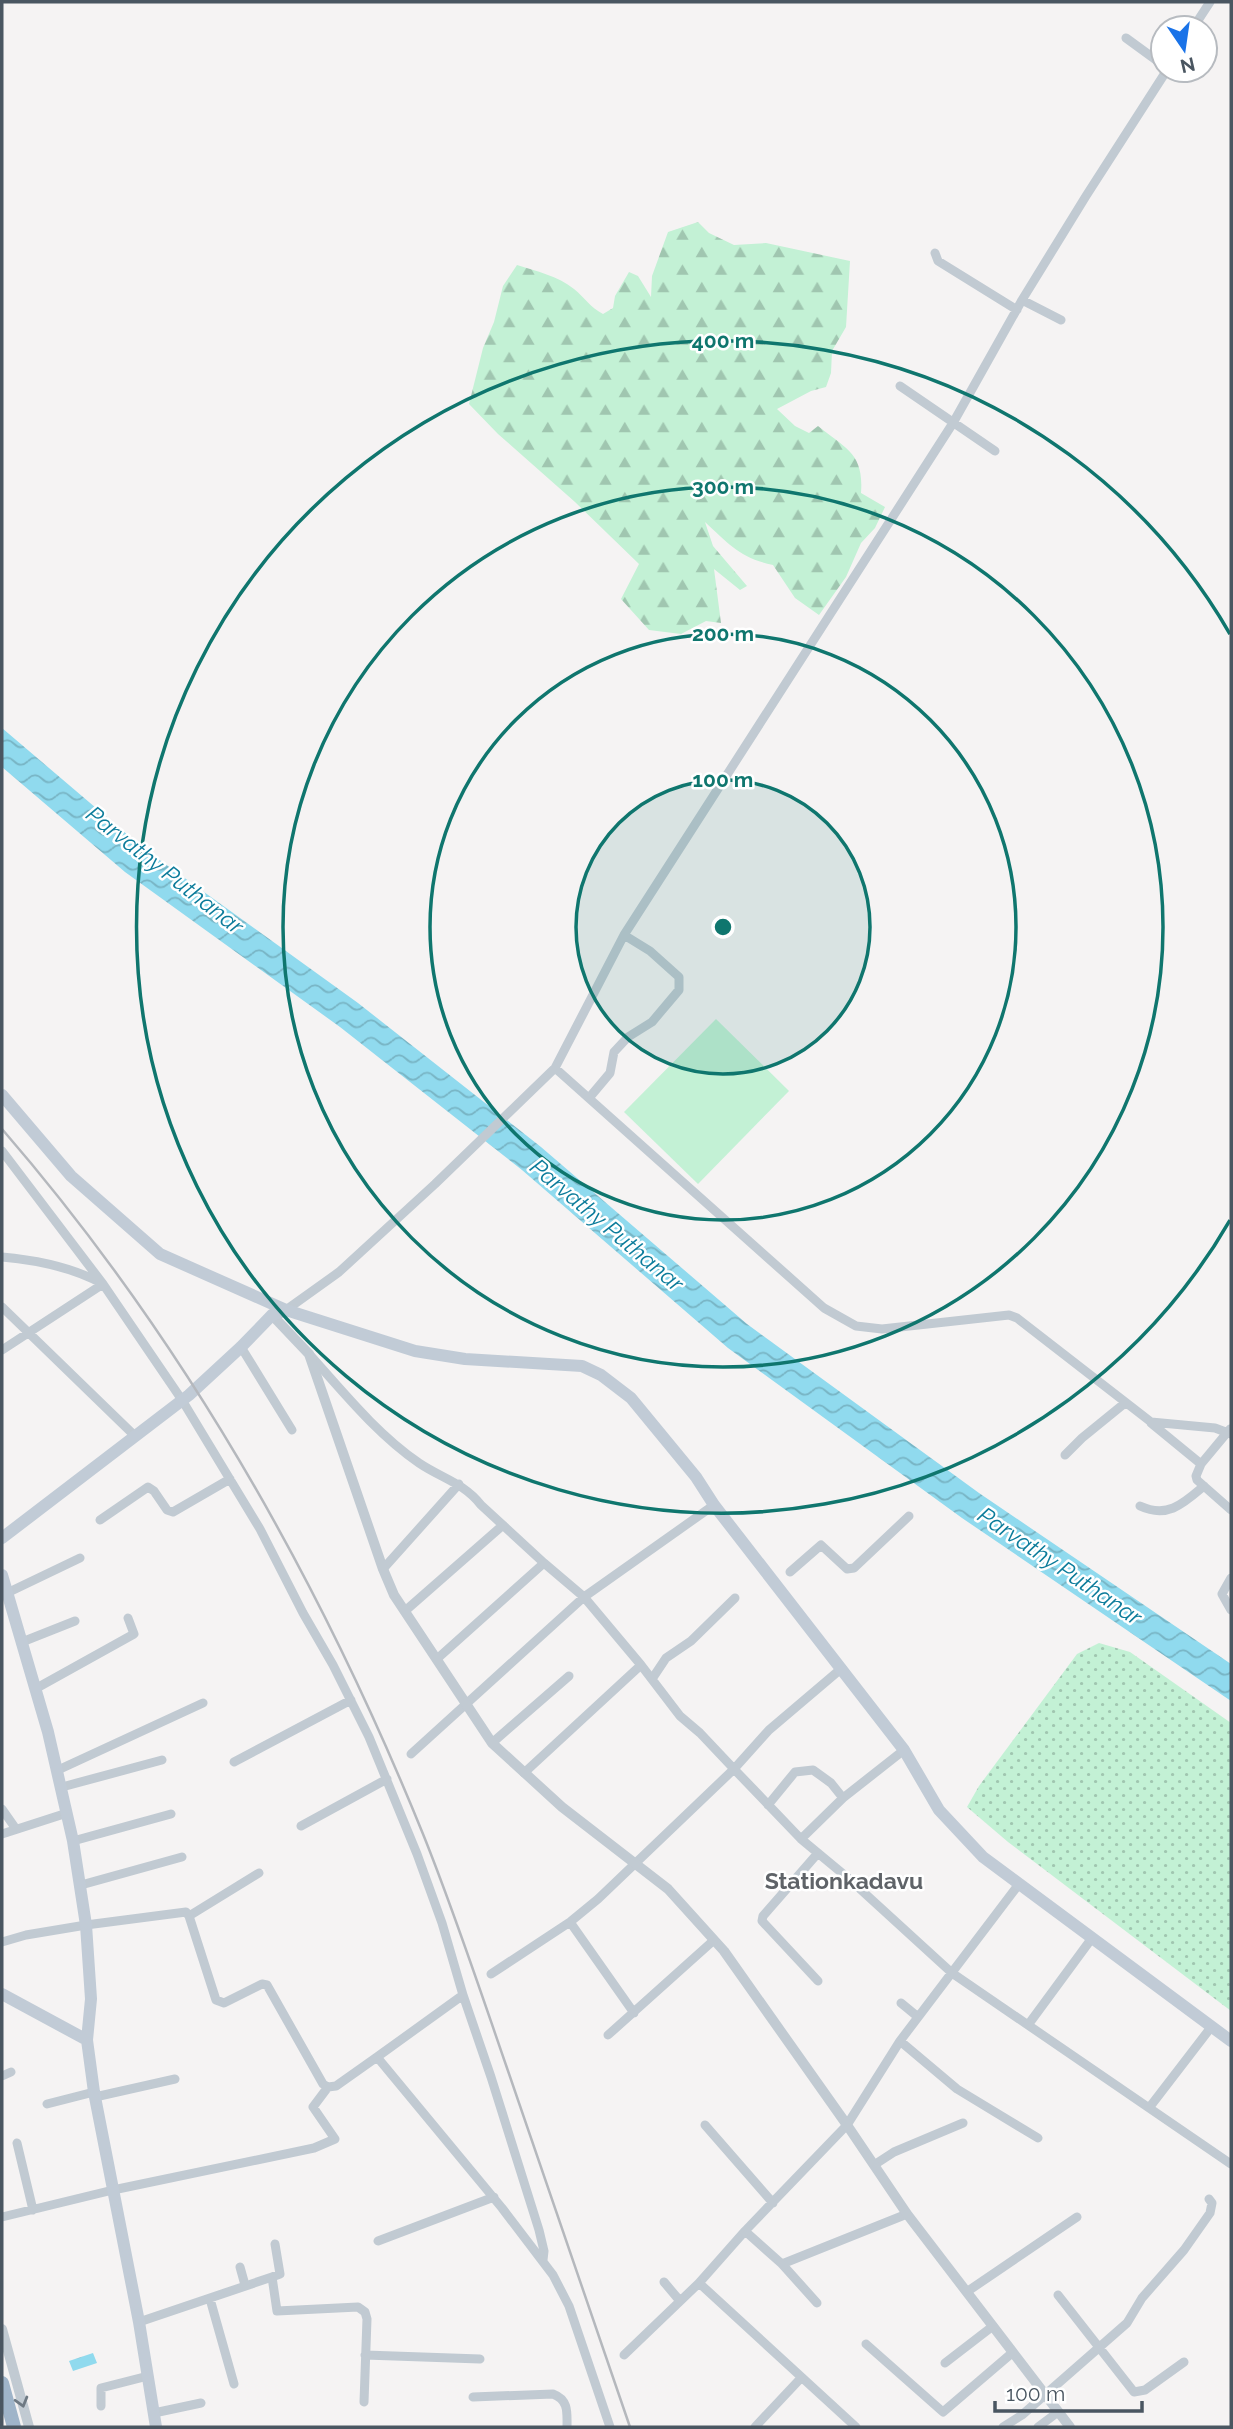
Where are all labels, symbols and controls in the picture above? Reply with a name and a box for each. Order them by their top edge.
north arrow [1149,14,1219,84]
text: N [1178,53,1197,78]
text: 400 m [692,328,754,353]
text: 300 m [692,474,754,499]
text: 200 m [692,621,754,646]
text: 100 m [693,767,753,792]
water label: Parvathy Puthanar [81,800,250,940]
centre of rings [711,915,735,939]
water label: Parvathy Puthanar [525,1153,690,1297]
water label: Parvathy Puthanar [973,1501,1148,1631]
district label: Stationkadavu [765,1867,923,1894]
scale bar [995,2370,1142,2414]
text: 100 m [1006,2381,1065,2406]
one-way arrow [14,2396,28,2408]

